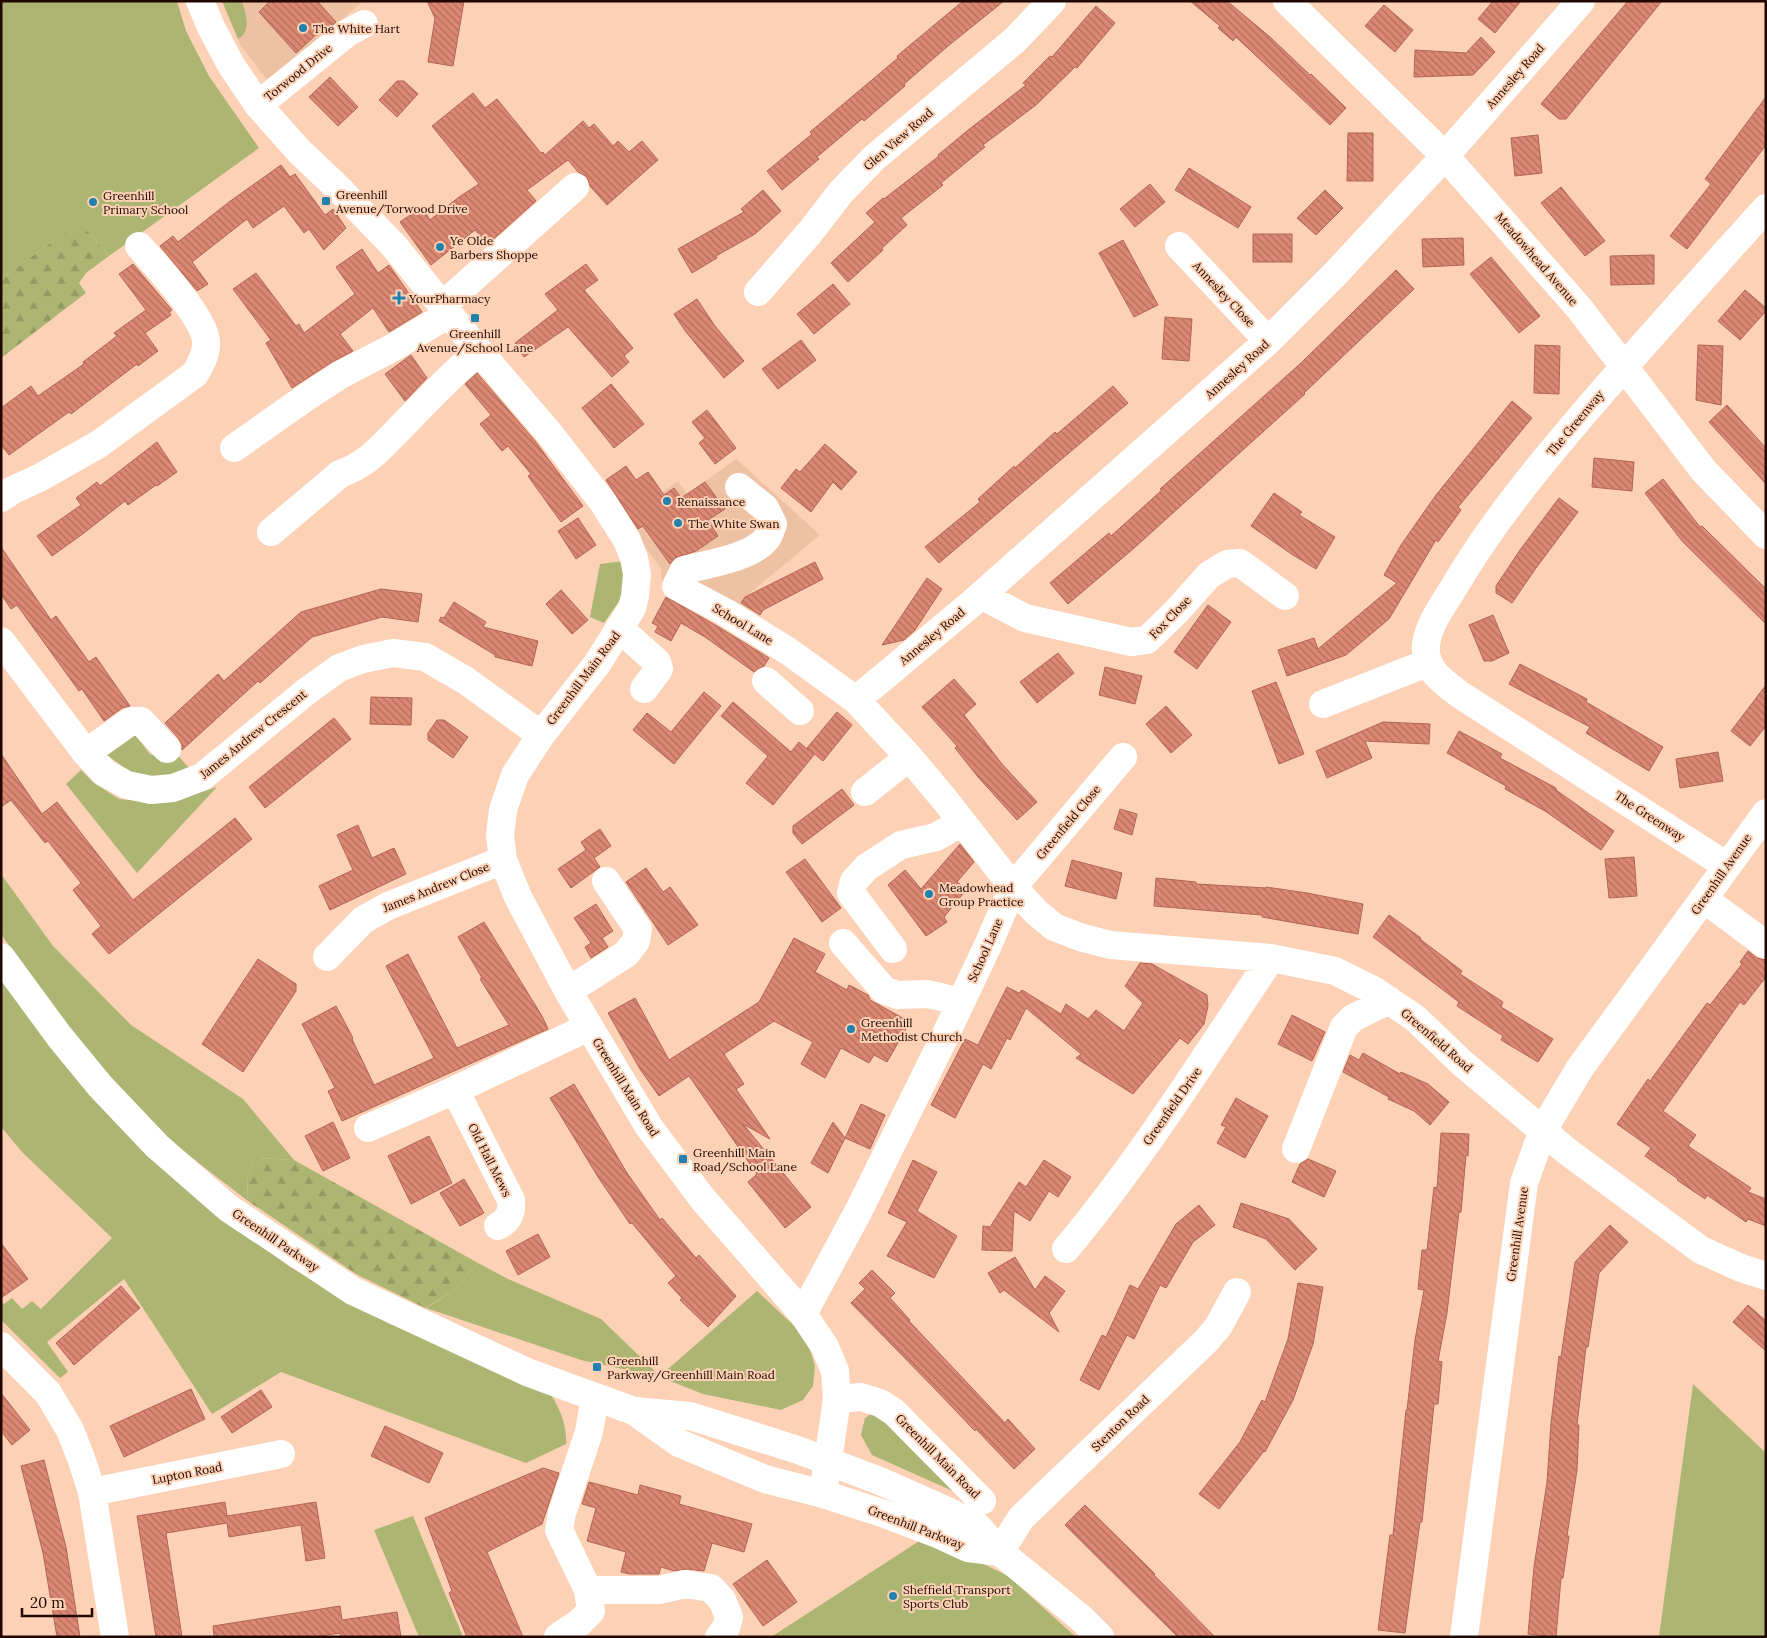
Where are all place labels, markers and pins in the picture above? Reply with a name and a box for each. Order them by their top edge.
place label: The White Hart [313,21,401,36]
marker: The White Hart [297,22,309,34]
place label: Greenhill Avenue/Torwood Drive [335,187,468,217]
place label: Greenhill Primary School [103,188,188,217]
marker: Greenhill Avenue/Torwood Drive [320,195,332,207]
marker: Greenhill Primary School [87,196,99,208]
place label: Ye Olde Barbers Shoppe [449,233,539,262]
marker: Ye Olde Barbers Shoppe [434,241,446,253]
place label: YourPharmacy [408,291,491,306]
marker: YourPharmacy [393,292,405,304]
marker: Greenhill Avenue/School Lane [469,312,481,324]
place label: Greenhill Avenue/School Lane [416,326,534,356]
place label: Renaissance [677,494,746,509]
marker: Renaissance [661,495,673,507]
place label: The White Swan [688,516,780,531]
marker: The White Swan [672,517,684,529]
place label: Meadowhead Group Practice [939,880,1024,909]
marker: Meadowhead Group Practice [923,888,935,900]
place label: Greenhill Methodist Church [861,1015,963,1044]
marker: Greenhill Methodist Church [845,1023,857,1035]
place label: Greenhill Main Road/School Lane [693,1145,797,1175]
marker: Greenhill Main Road/School Lane [677,1153,689,1165]
place label: Greenhill Parkway/Greenhill Main Road [607,1353,775,1383]
marker: Greenhill Parkway/Greenhill Main Road [591,1361,603,1373]
place label: Sheffield Transport Sports Club [903,1582,1011,1611]
marker: Sheffield Transport Sports Club [887,1590,899,1602]

